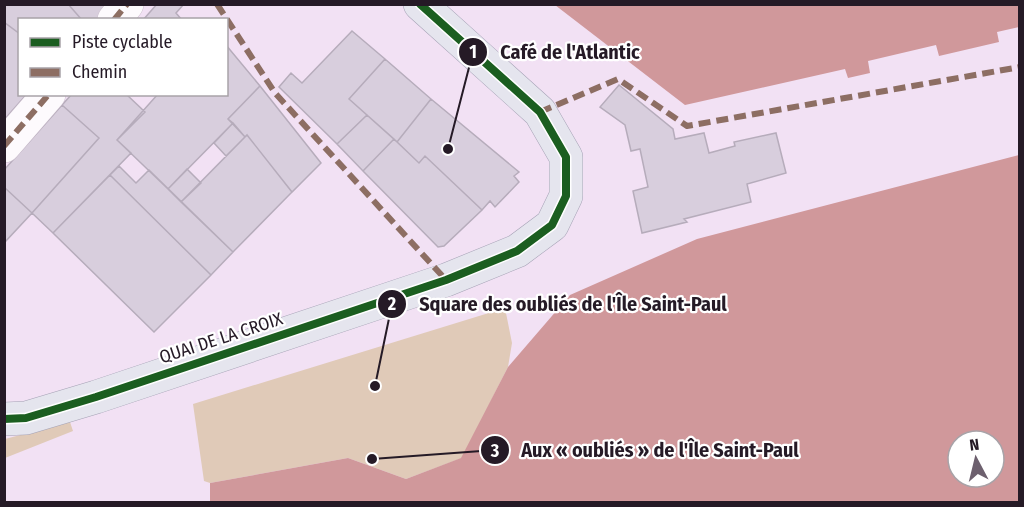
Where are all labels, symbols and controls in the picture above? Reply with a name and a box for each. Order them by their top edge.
legend [18,18,228,96]
text: Piste cyclable [72,31,172,53]
callout: Café de l'Atlantic [458,33,651,71]
text: Café de l'Atlantic [500,40,640,64]
text: 1 [469,41,477,63]
text: Chemin [72,61,127,83]
callout: Square des oubliés de l'Île Saint-Paul [377,285,738,323]
text: Square des oubliés de l'Île Saint-Paul [419,292,727,316]
text: 2 [387,293,396,315]
street label: QUAI DE LA CROIX [156,308,286,368]
north arrow [946,429,1006,489]
callout: Aux « oubliés » de l'Île Saint-Paul [480,431,811,469]
text: N [968,435,980,455]
text: Aux « oubliés » de l'Île Saint-Paul [520,438,799,462]
text: 3 [490,440,500,462]

